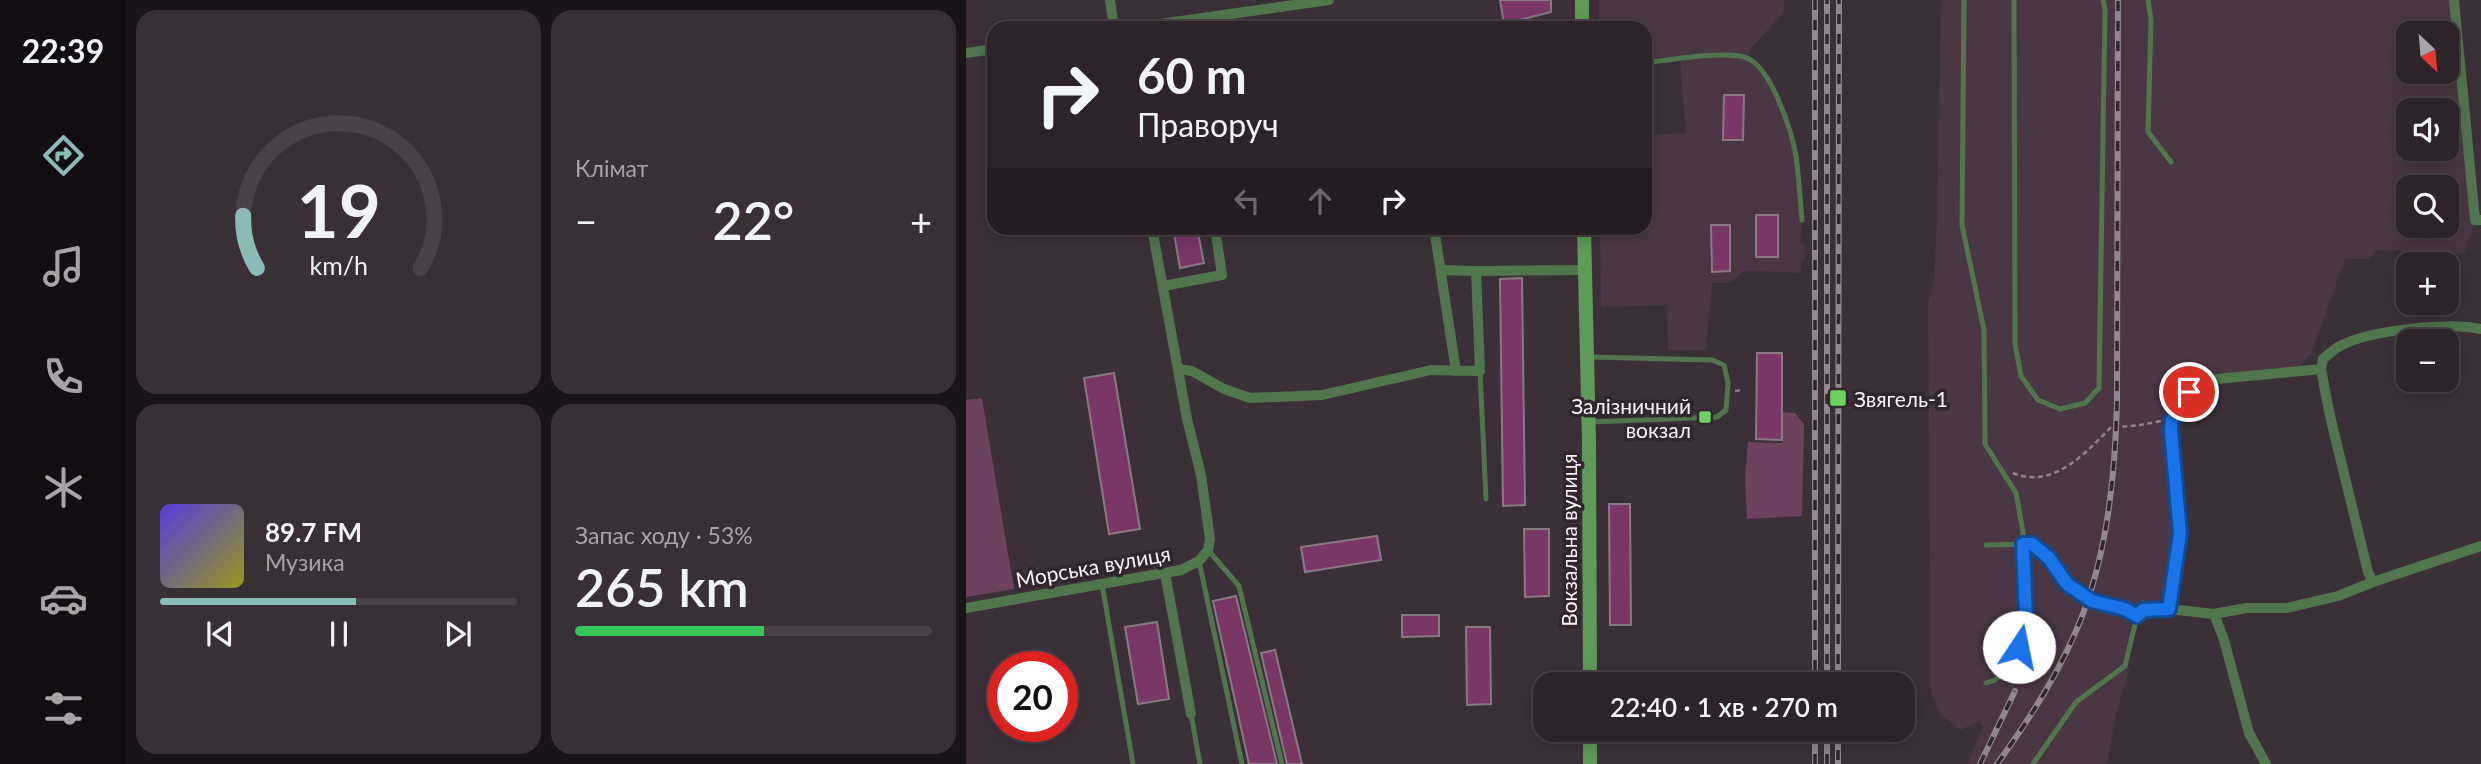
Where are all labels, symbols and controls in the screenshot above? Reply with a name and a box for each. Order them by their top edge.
north arrow [2396,21,2459,84]
map controls [2396,21,2459,392]
text: 22:39 [22,31,104,70]
text: 60 m [1137,46,1247,104]
icon: right [1022,49,1113,140]
button: sound [2396,98,2459,161]
text: Праворуч [1137,105,1279,144]
icon: directions [39,131,88,180]
text: Клімат [575,154,648,182]
text: 19 [296,166,381,254]
button: search [2396,175,2459,238]
icon: left [1228,182,1266,220]
icon: ahead [1301,182,1339,220]
icon: right [1374,182,1412,220]
text: 22° [713,189,794,251]
text: − [575,198,597,244]
text: + [910,198,932,244]
icon: music [39,242,88,291]
text: km/h [309,250,368,280]
button: + [2396,252,2459,315]
button: − [2396,329,2459,392]
icon: phone [39,352,88,401]
pin [2159,362,2219,422]
icon: arrive [2170,373,2208,411]
place label: Звягель-1 [1854,386,1948,411]
marker: Звягель-1 [1828,388,1848,408]
place label: Залізничний вокзал [1571,393,1691,442]
marker: Залізничний вокзал [1697,409,1713,425]
street label: Вокзальна вулиця [1556,453,1581,627]
icon: climate [39,463,88,512]
text: 89.7 FM [265,516,362,548]
text: Запас ходу · 53% [575,521,753,549]
street label: Морська вулиця [1014,540,1172,592]
text: Музика [265,548,345,576]
text: 265 km [575,556,749,618]
icon: car [39,574,88,623]
position arrow [1982,610,2056,684]
icon: previous [201,615,239,653]
icon: pause [320,615,358,653]
icon: next [439,615,477,653]
speed limit sign: 20 [987,651,1078,742]
icon: filters [39,684,88,733]
text: 22:40 · 1 хв · 270 m [1610,691,1838,723]

